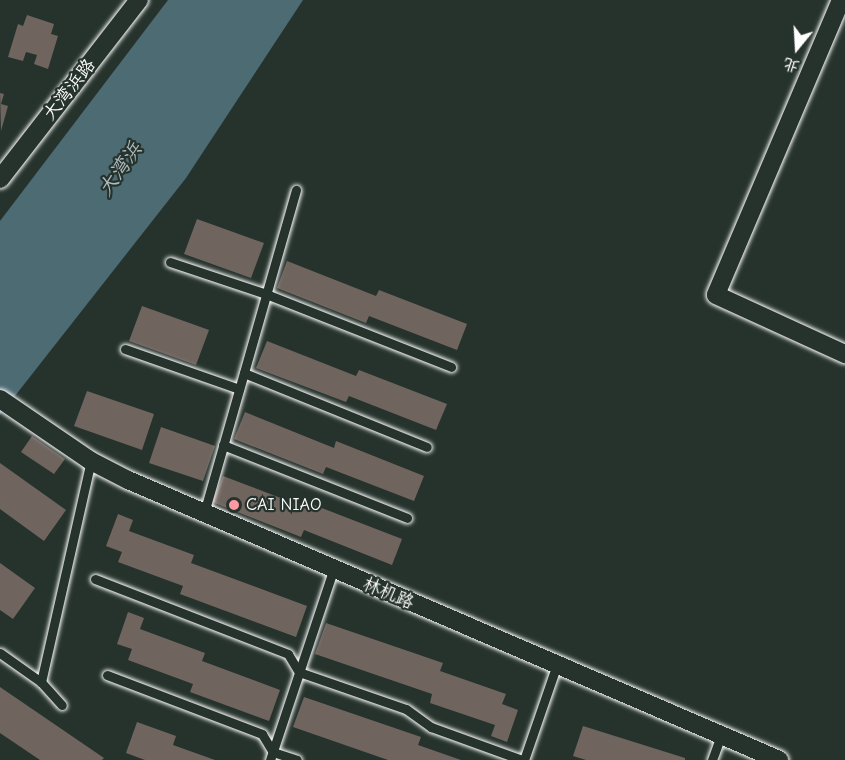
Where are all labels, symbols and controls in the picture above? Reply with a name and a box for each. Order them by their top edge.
north arrow [767,18,827,78]
text: 北 [781,54,802,76]
street label: 大湾浜路 [39,55,101,125]
water label: 大湾浜 [93,138,147,200]
place label: CAI NIAO [246,494,321,516]
marker: CAI NIAO [227,498,241,512]
street label: 林机路 [359,574,417,614]

